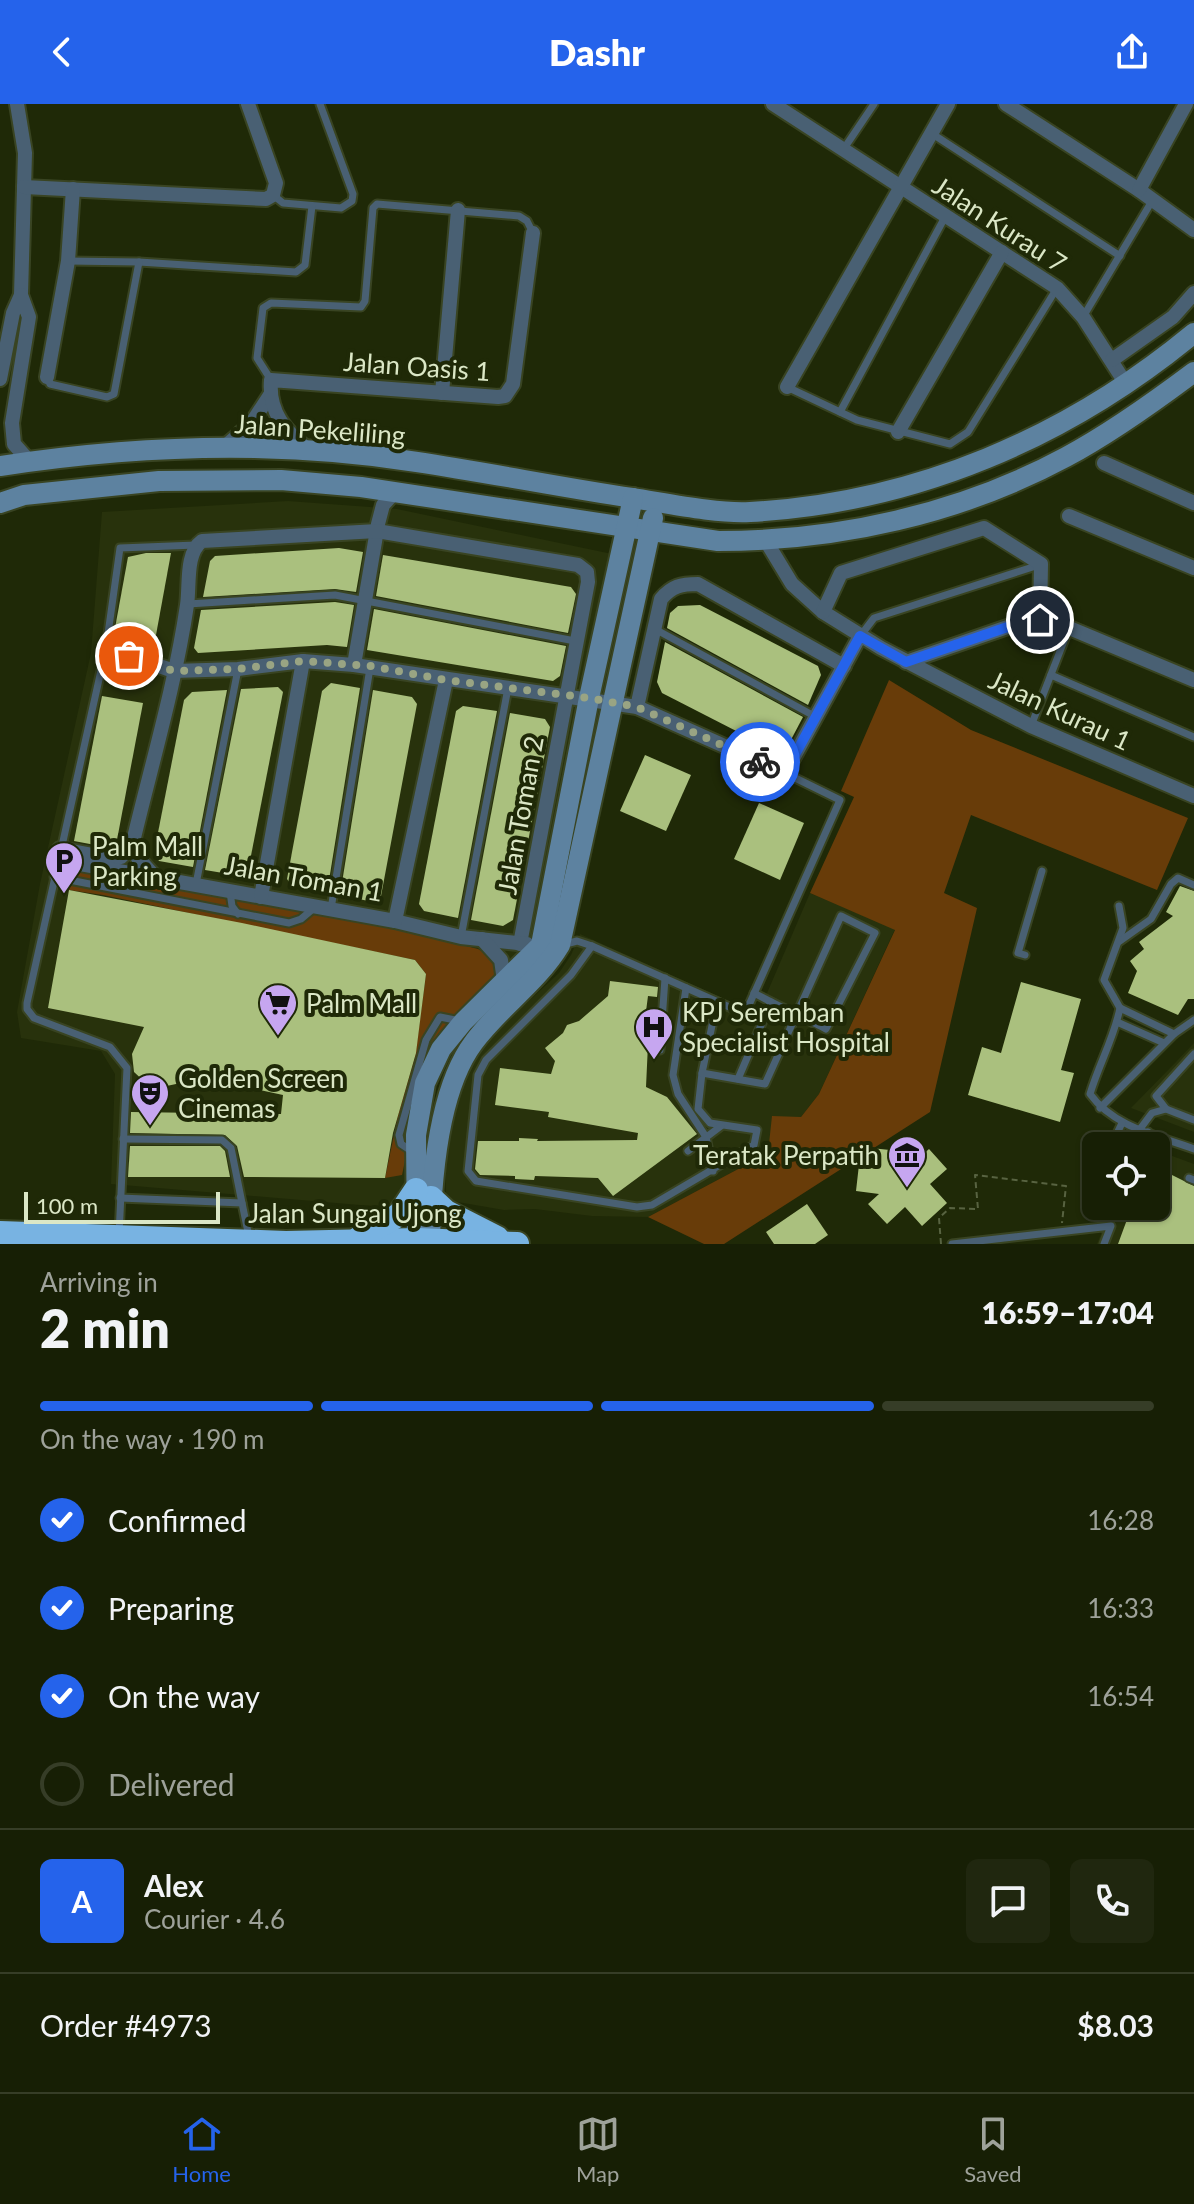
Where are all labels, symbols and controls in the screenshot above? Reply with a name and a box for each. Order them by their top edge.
icon: back [40,30,84,74]
text: Dashr [549,30,645,74]
icon: share [1110,30,1154,74]
street label: Jalan Kurau 7 [927,169,1073,279]
street label: Jalan Oasis 1 [342,345,492,387]
street label: Jalan Pekeliling [233,407,407,451]
pin [1006,586,1074,654]
icon: home [1018,598,1062,642]
pin [95,622,163,690]
icon: bag [107,634,151,678]
street label: Jalan Kurau 1 [984,663,1136,757]
courier [720,722,800,802]
street label: Jalan Toman 2 [490,733,550,897]
icon: bike [738,740,782,784]
place label: Palm Mall Parking [92,830,203,892]
parking icon: Palm Mall Parking [43,840,85,895]
street label: Jalan Toman 1 [222,848,386,908]
supermarket icon: Palm Mall [257,982,299,1037]
place label: Palm Mall [306,987,417,1019]
place label: KPJ Seremban Specialist Hospital [682,996,890,1058]
hospital icon: KPJ Seremban Specialist Hospital [633,1006,675,1061]
place label: Golden Screen Cinemas [178,1062,345,1124]
theatre icon: Golden Screen Cinemas [129,1072,171,1127]
map controls [1082,1132,1170,1220]
button: locate [1082,1132,1170,1220]
museum icon: Teratak Perpatih [886,1134,928,1189]
place label: Teratak Perpatih [693,1139,879,1171]
scale bar [24,1188,220,1224]
text: 100 m [36,1192,98,1219]
street label: Jalan Sungai Ujong [248,1197,462,1229]
text: Arriving in [40,1266,158,1298]
text: 16:59–17:04 [981,1294,1154,1330]
text: 2 min [40,1297,170,1359]
text: On the way · 190 m [40,1423,264,1455]
icon: check [40,1498,84,1542]
text: Confirmed [108,1502,247,1538]
text: 16:28 [1087,1504,1154,1536]
icon: check [40,1586,84,1630]
text: Preparing [108,1590,234,1626]
text: 16:33 [1087,1592,1154,1624]
icon: check [40,1674,84,1718]
text: On the way [108,1678,260,1714]
text: 16:54 [1087,1680,1154,1712]
text: Delivered [108,1766,235,1802]
button: chat [966,1859,1050,1943]
button: phone [1070,1859,1154,1943]
text: Alex [144,1867,204,1903]
text: A [72,1883,92,1919]
text: Courier · 4.6 [144,1903,285,1935]
text: Order #4973 [40,2007,212,2043]
text: $8.03 [1077,2007,1154,2043]
tab: Home [172,2112,231,2187]
tab: Map [576,2112,620,2187]
tab: Saved [964,2112,1022,2187]

